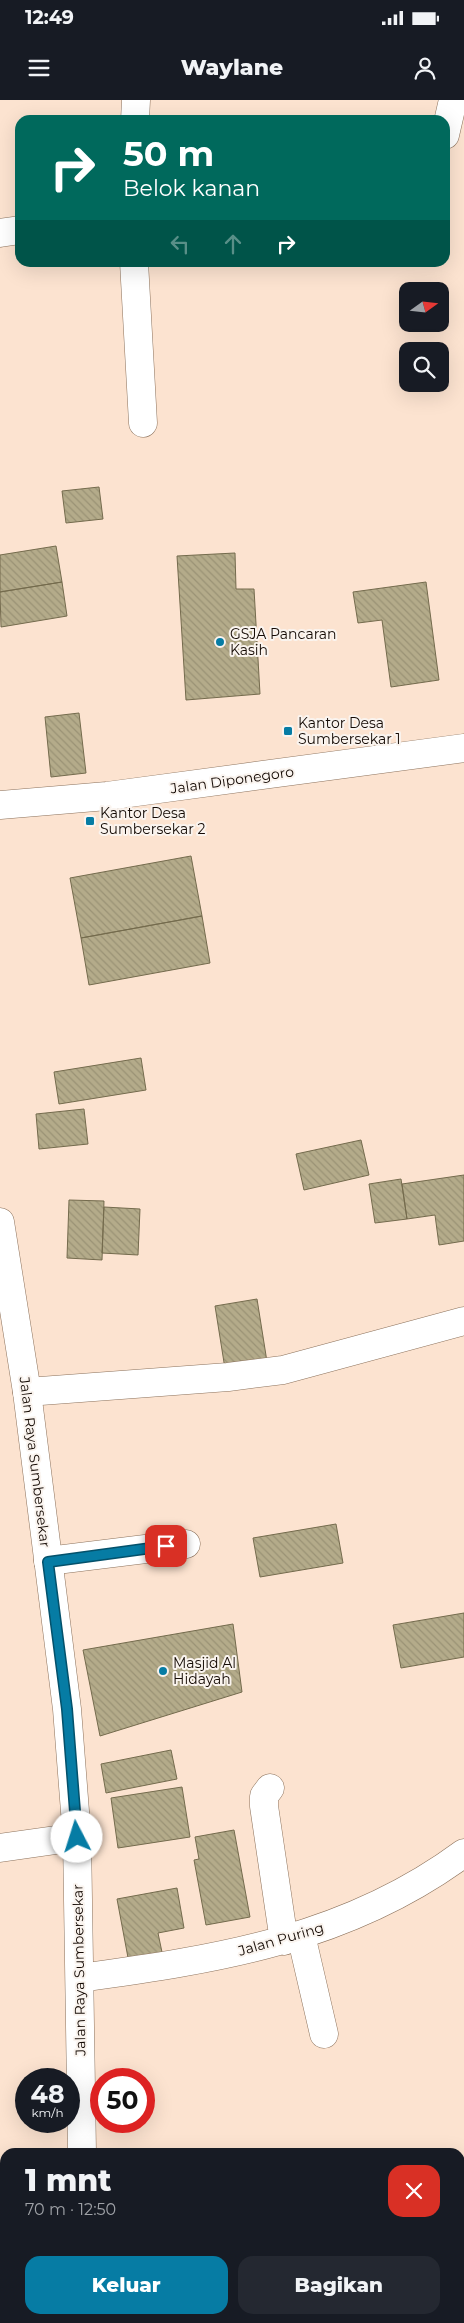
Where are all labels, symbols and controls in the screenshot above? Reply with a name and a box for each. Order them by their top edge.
text: 12:49 [25,6,74,29]
icon: menu [25,54,53,82]
text: Waylane [181,54,283,81]
icon: person [411,54,439,82]
text: 50 m [123,132,214,175]
icon: right [40,135,105,200]
text: Belok kanan [123,175,260,202]
icon: left [166,230,194,258]
icon: ahead [219,230,247,258]
icon: right [272,230,300,258]
north arrow [399,282,449,332]
map controls [399,282,449,392]
button: search [399,342,449,392]
place label: GSJA Pancaran Kasih [230,625,336,659]
marker: GSJA Pancaran Kasih [214,636,226,648]
place label: Kantor Desa Sumbersekar 1 [298,714,401,748]
marker: Kantor Desa Sumbersekar 1 [282,725,294,737]
street label: Jalan Diponegoro [168,762,295,798]
place label: Kantor Desa Sumbersekar 2 [100,804,205,838]
marker: Kantor Desa Sumbersekar 2 [84,815,96,827]
street label: Jalan Raya Sumbersekar [15,1375,54,1549]
pin [145,1525,187,1567]
icon: arrive [152,1532,180,1560]
place label: Masjid Al Hidayah [173,1654,236,1688]
marker: Masjid Al Hidayah [157,1665,169,1677]
position arrow [50,1810,102,1862]
street label: Jalan Raya Sumbersekar [68,1884,90,2057]
street label: Jalan Puring [235,1918,326,1960]
speed limit sign: 50 [90,2068,155,2133]
text: 48 [31,2079,64,2109]
text: km/h [31,2105,64,2120]
text: 1 mnt [25,2162,112,2199]
button: close [388,2165,440,2217]
text: 70 m · 12:50 [25,2200,116,2219]
button: Keluar [25,2256,228,2314]
button: Bagikan [238,2256,440,2314]

